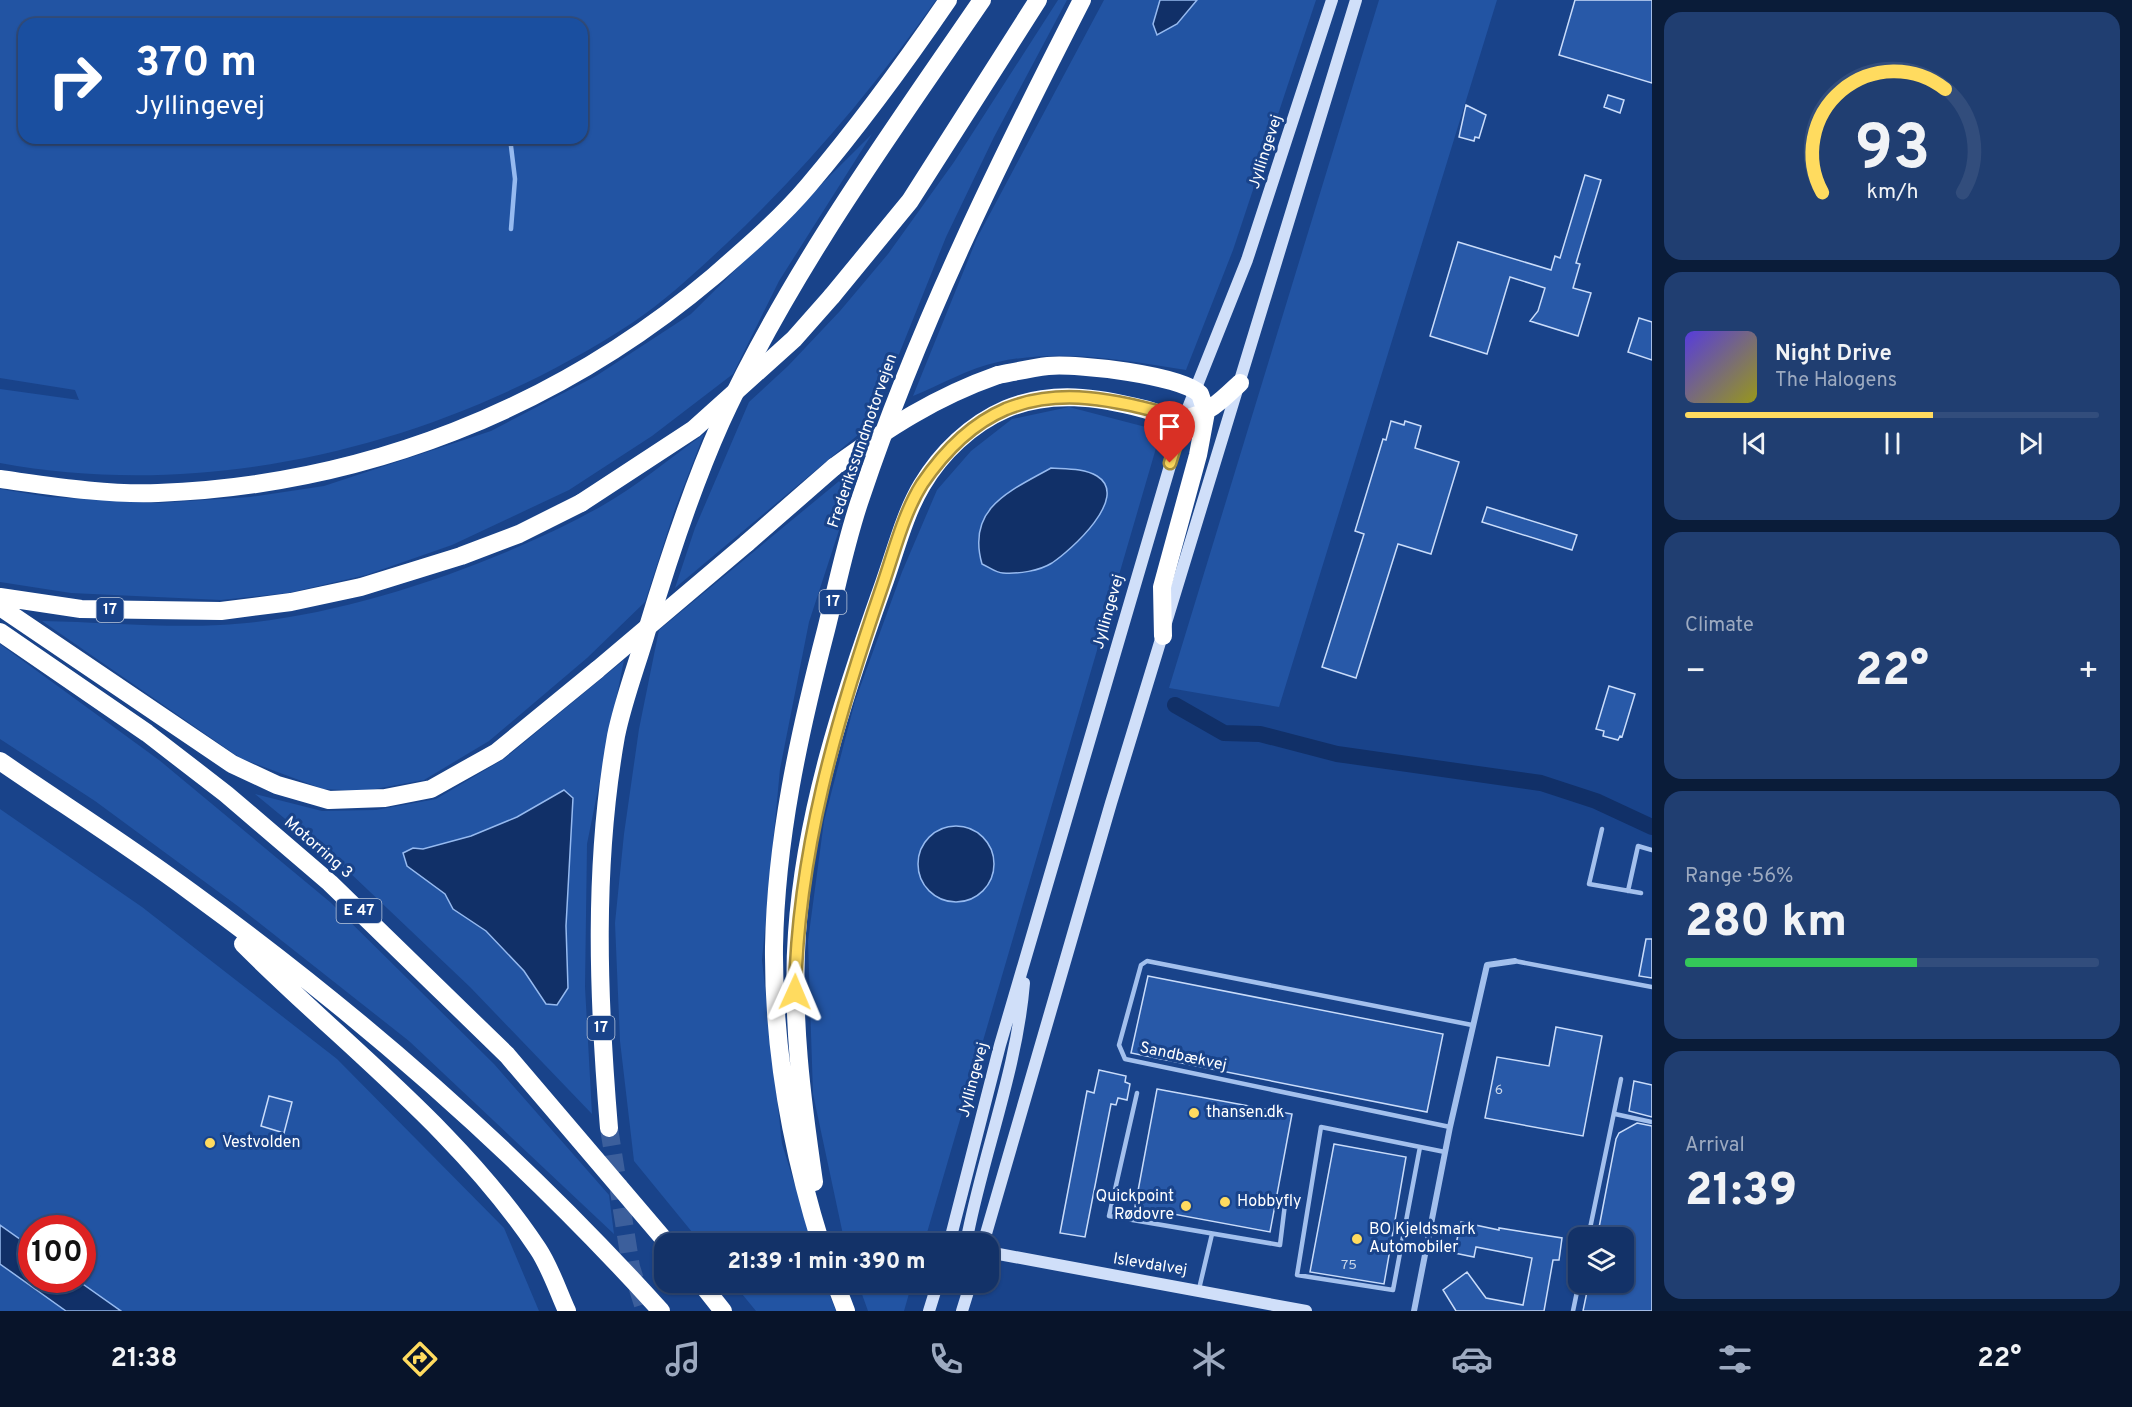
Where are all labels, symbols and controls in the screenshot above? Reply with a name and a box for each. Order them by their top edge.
text: 370 m [135,38,257,91]
icon: right [36,42,114,120]
text: Jyllingevej [135,90,265,124]
street label: Jyllingevej [1245,112,1287,192]
text: 93 [1854,112,1930,191]
text: km/h [1866,179,1918,206]
text: Night Drive [1775,341,1892,368]
street label: Frederikssundmotorvejen [824,351,902,531]
text: The Halogens [1775,368,1897,394]
pin [1144,401,1195,463]
icon: arrive [1153,410,1186,443]
icon: previous [1738,427,1771,460]
icon: pause [1876,427,1909,460]
icon: next [2014,427,2047,460]
street label: Jyllingevej [1089,572,1129,652]
road number: 17 [820,590,846,614]
road number: 17 [96,598,124,622]
text: Climate [1685,613,1754,639]
text: 22° [1855,644,1929,701]
text: − [1685,652,1706,694]
text: + [2078,652,2099,694]
street label: Motorring 3 [280,813,356,883]
text: Range · 56% [1685,864,1794,890]
text: 280 km [1685,895,1847,952]
road number: E 47 [336,899,382,923]
position arrow [763,960,827,1024]
road number: 17 [588,1016,614,1040]
street label: Sandbækvej [1138,1038,1228,1076]
street label: Jyllingevej [954,1040,994,1120]
house number: 6 [1495,1082,1503,1099]
place label: thansen.dk [1206,1103,1284,1123]
marker: thansen.dk [1187,1106,1201,1120]
place label: Vestvolden [222,1133,300,1153]
text: Arrival [1685,1133,1745,1159]
marker: Vestvolden [203,1136,217,1150]
text: 21:39 [1685,1164,1797,1221]
place label: Quickpoint Rødovre [1096,1187,1174,1225]
place label: Hobbyfly [1237,1192,1302,1212]
marker: Hobbyfly [1218,1195,1232,1209]
marker: Quickpoint Rødovre [1179,1199,1193,1213]
speed limit sign: 100 [18,1215,96,1293]
place label: BO Kjeldsmark Automobiler [1369,1220,1476,1258]
map controls [1568,1227,1634,1293]
button: layers [1568,1227,1634,1293]
marker: BO Kjeldsmark Automobiler [1350,1232,1364,1246]
text: 21:39 · 1 min · 390 m [728,1249,925,1276]
street label: Islevdalvej [1112,1249,1188,1281]
house number: 75 [1341,1257,1357,1274]
icon: directions [399,1338,441,1380]
icon: music [662,1338,704,1380]
icon: phone [925,1338,967,1380]
icon: climate [1188,1338,1230,1380]
icon: car [1451,1338,1493,1380]
icon: filters [1714,1338,1756,1380]
text: 21:38 [111,1342,178,1376]
text: 22° [1977,1342,2021,1376]

